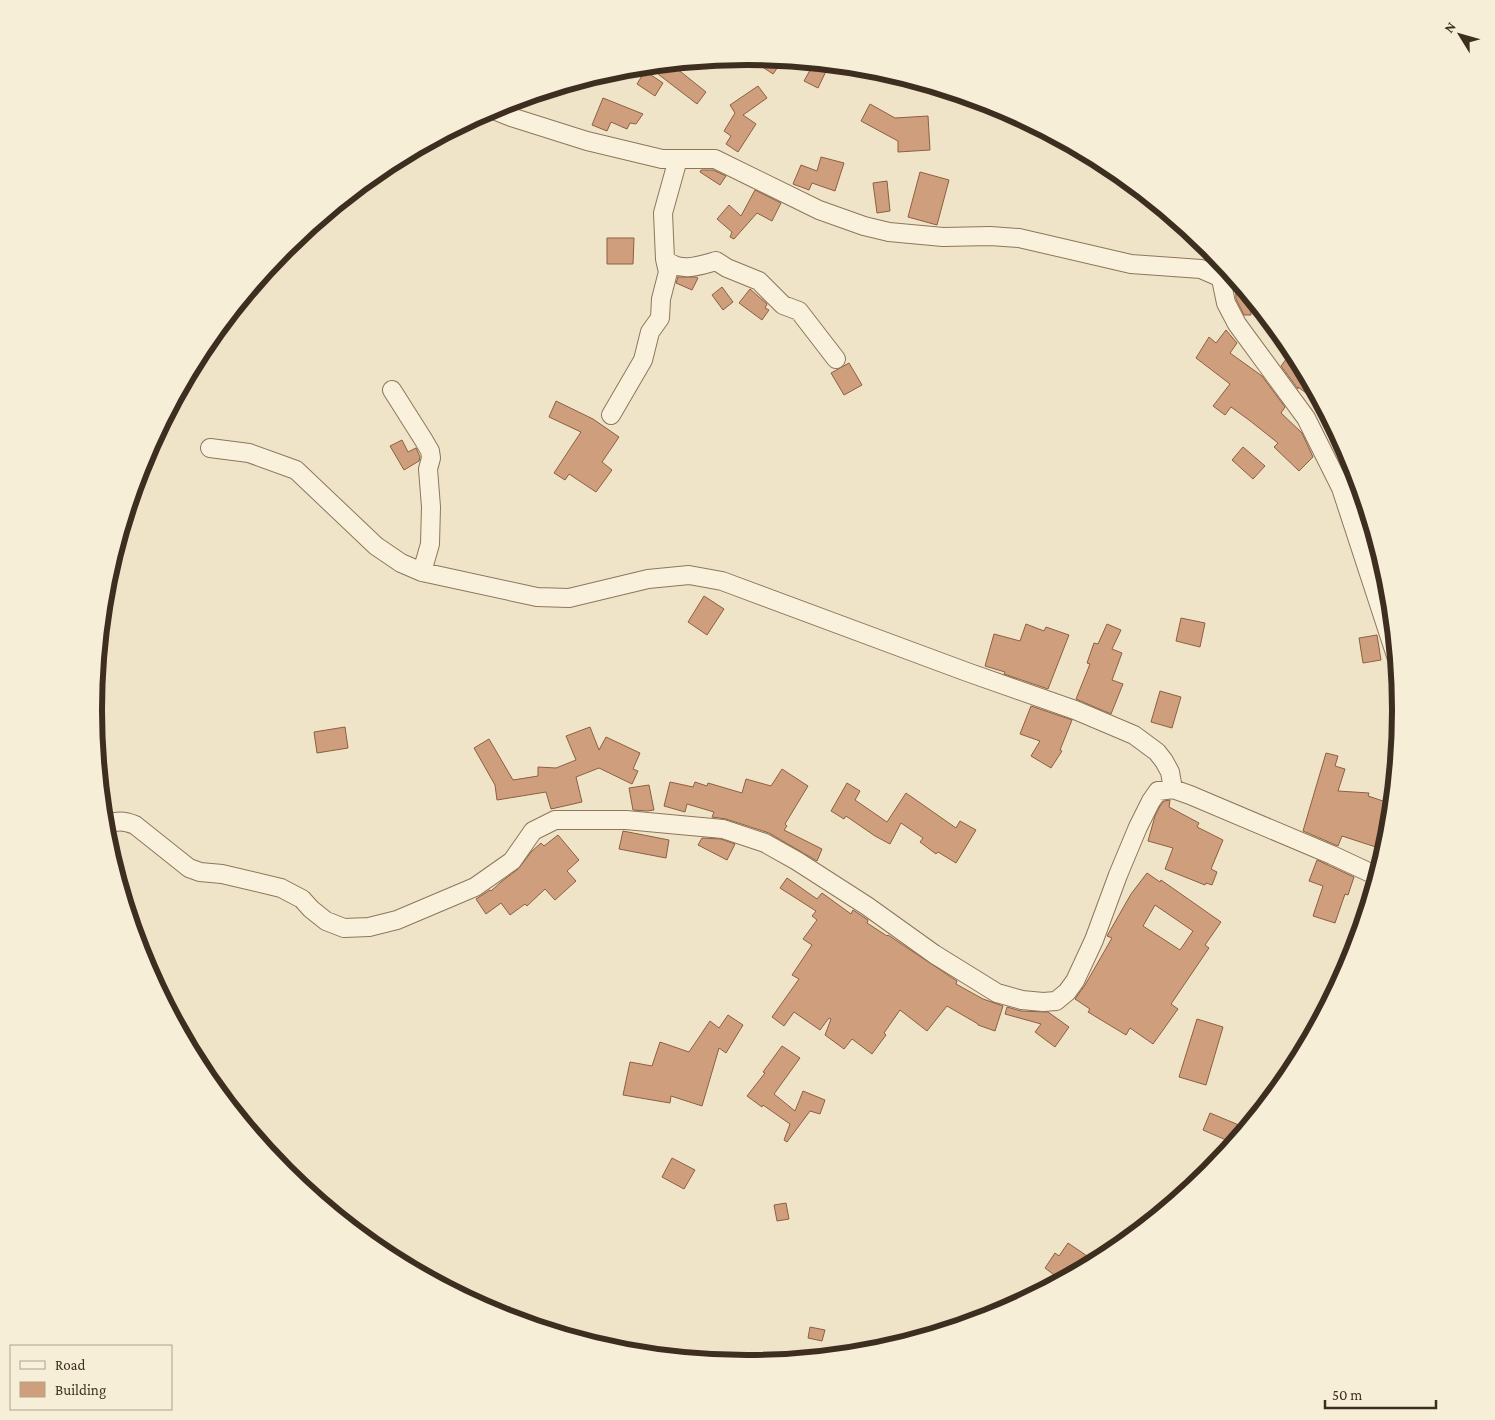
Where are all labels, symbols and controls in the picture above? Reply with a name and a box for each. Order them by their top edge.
north arrow [1435,10,1485,60]
text: N [1440,18,1459,36]
legend [10,1345,172,1410]
text: Road [55,1357,86,1373]
scale bar [1325,1378,1436,1410]
text: Building [55,1382,106,1399]
text: 50 m [1332,1387,1362,1403]

